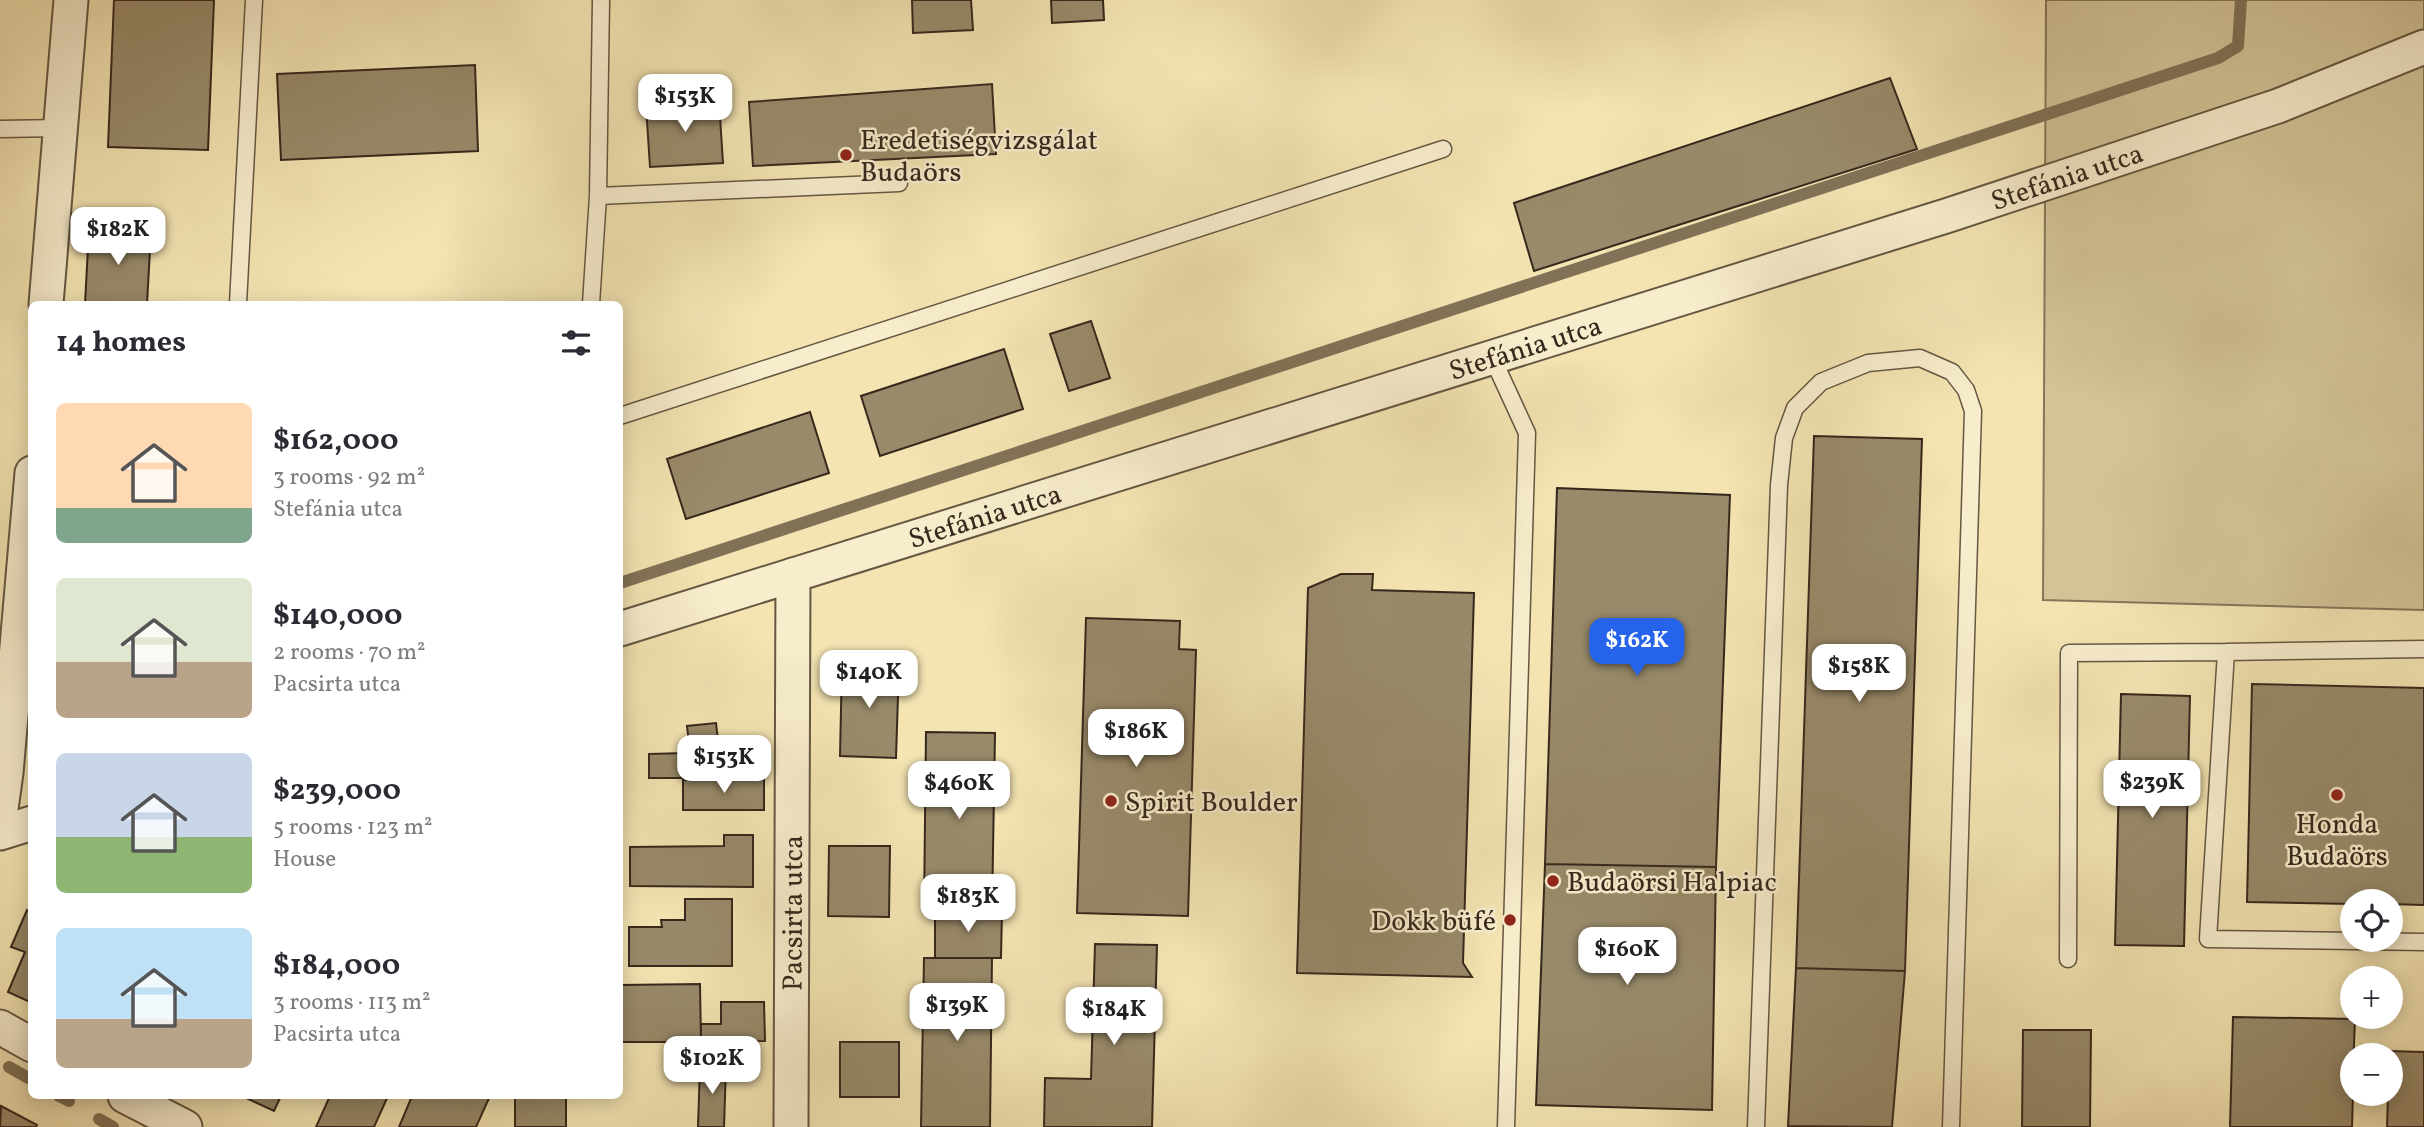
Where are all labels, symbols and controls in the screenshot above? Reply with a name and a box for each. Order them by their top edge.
pin: $153K [636,74,734,134]
text: $153K [654,81,716,113]
place label: Eredetiségvizsgálat Budaörs [860,122,1098,193]
street label: Stefánia utca [1986,135,2149,222]
marker: Eredetiségvizsgálat Budaörs [838,147,854,163]
pin: $182K [69,208,167,267]
text: $182K [87,214,150,246]
street label: Stefánia utca [1444,307,1607,392]
text: 14 homes [56,322,186,364]
icon: filters [557,324,595,362]
text: $162,000 [273,420,399,462]
icon: home [112,431,196,515]
text: 3 rooms · 92 m² [273,462,425,494]
street label: Stefánia utca [904,476,1067,560]
text: Stefánia utca [273,494,403,526]
text: $140,000 [273,595,403,637]
icon: home [112,606,196,690]
pin: $162K [1588,618,1686,678]
text: $162K [1605,625,1669,657]
text: 2 rooms · 70 m² [273,637,426,669]
pin: $158K [1810,644,1908,704]
pin: $140K [820,650,918,710]
text: $158K [1828,651,1890,683]
text: $140K [836,657,902,689]
text: Pacsirta utca [273,669,401,701]
pin: $186K [1087,710,1185,769]
text: $186K [1104,716,1168,748]
pin: $153K [675,736,773,795]
text: $153K [693,742,755,774]
pin: $239K [2103,760,2201,820]
pin: $460K [910,762,1008,821]
text: $239K [2119,767,2185,799]
text: $460K [924,768,994,800]
text: $239,000 [273,770,401,812]
icon: home [112,781,196,865]
place label: Spirit Boulder [1125,784,1298,823]
marker: Honda Budaörs [2329,787,2345,803]
marker: Spirit Boulder [1103,793,1119,809]
place label: Honda Budaörs [2286,806,2388,877]
text: 5 rooms · 123 m² [273,812,433,844]
street label: Pacsirta utca [774,835,814,991]
text: House [273,844,336,876]
place label: Budaörsi Halpiac [1567,864,1777,903]
marker: Budaörsi Halpiac [1545,873,1561,889]
pin: $183K [919,874,1017,934]
text: $183K [937,881,1000,913]
map controls [2340,889,2403,1106]
button: locate [2340,889,2403,952]
place label: Dokk büfé [1371,903,1496,942]
marker: Dokk büfé [1502,912,1518,928]
pin: $160K [1578,928,1676,987]
text: $160K [1594,934,1660,966]
text: $184,000 [273,945,400,987]
icon: home [112,956,196,1040]
button: + [2340,966,2403,1029]
pin: $139K [908,984,1006,1043]
text: 3 rooms · 113 m² [273,987,431,1019]
pin: $184K [1065,988,1163,1047]
text: $139K [926,990,988,1022]
text: $184K [1082,994,1146,1026]
text: Pacsirta utca [273,1019,401,1051]
pin: $102K [663,1036,761,1096]
text: $102K [680,1043,744,1075]
button: − [2340,1043,2403,1106]

